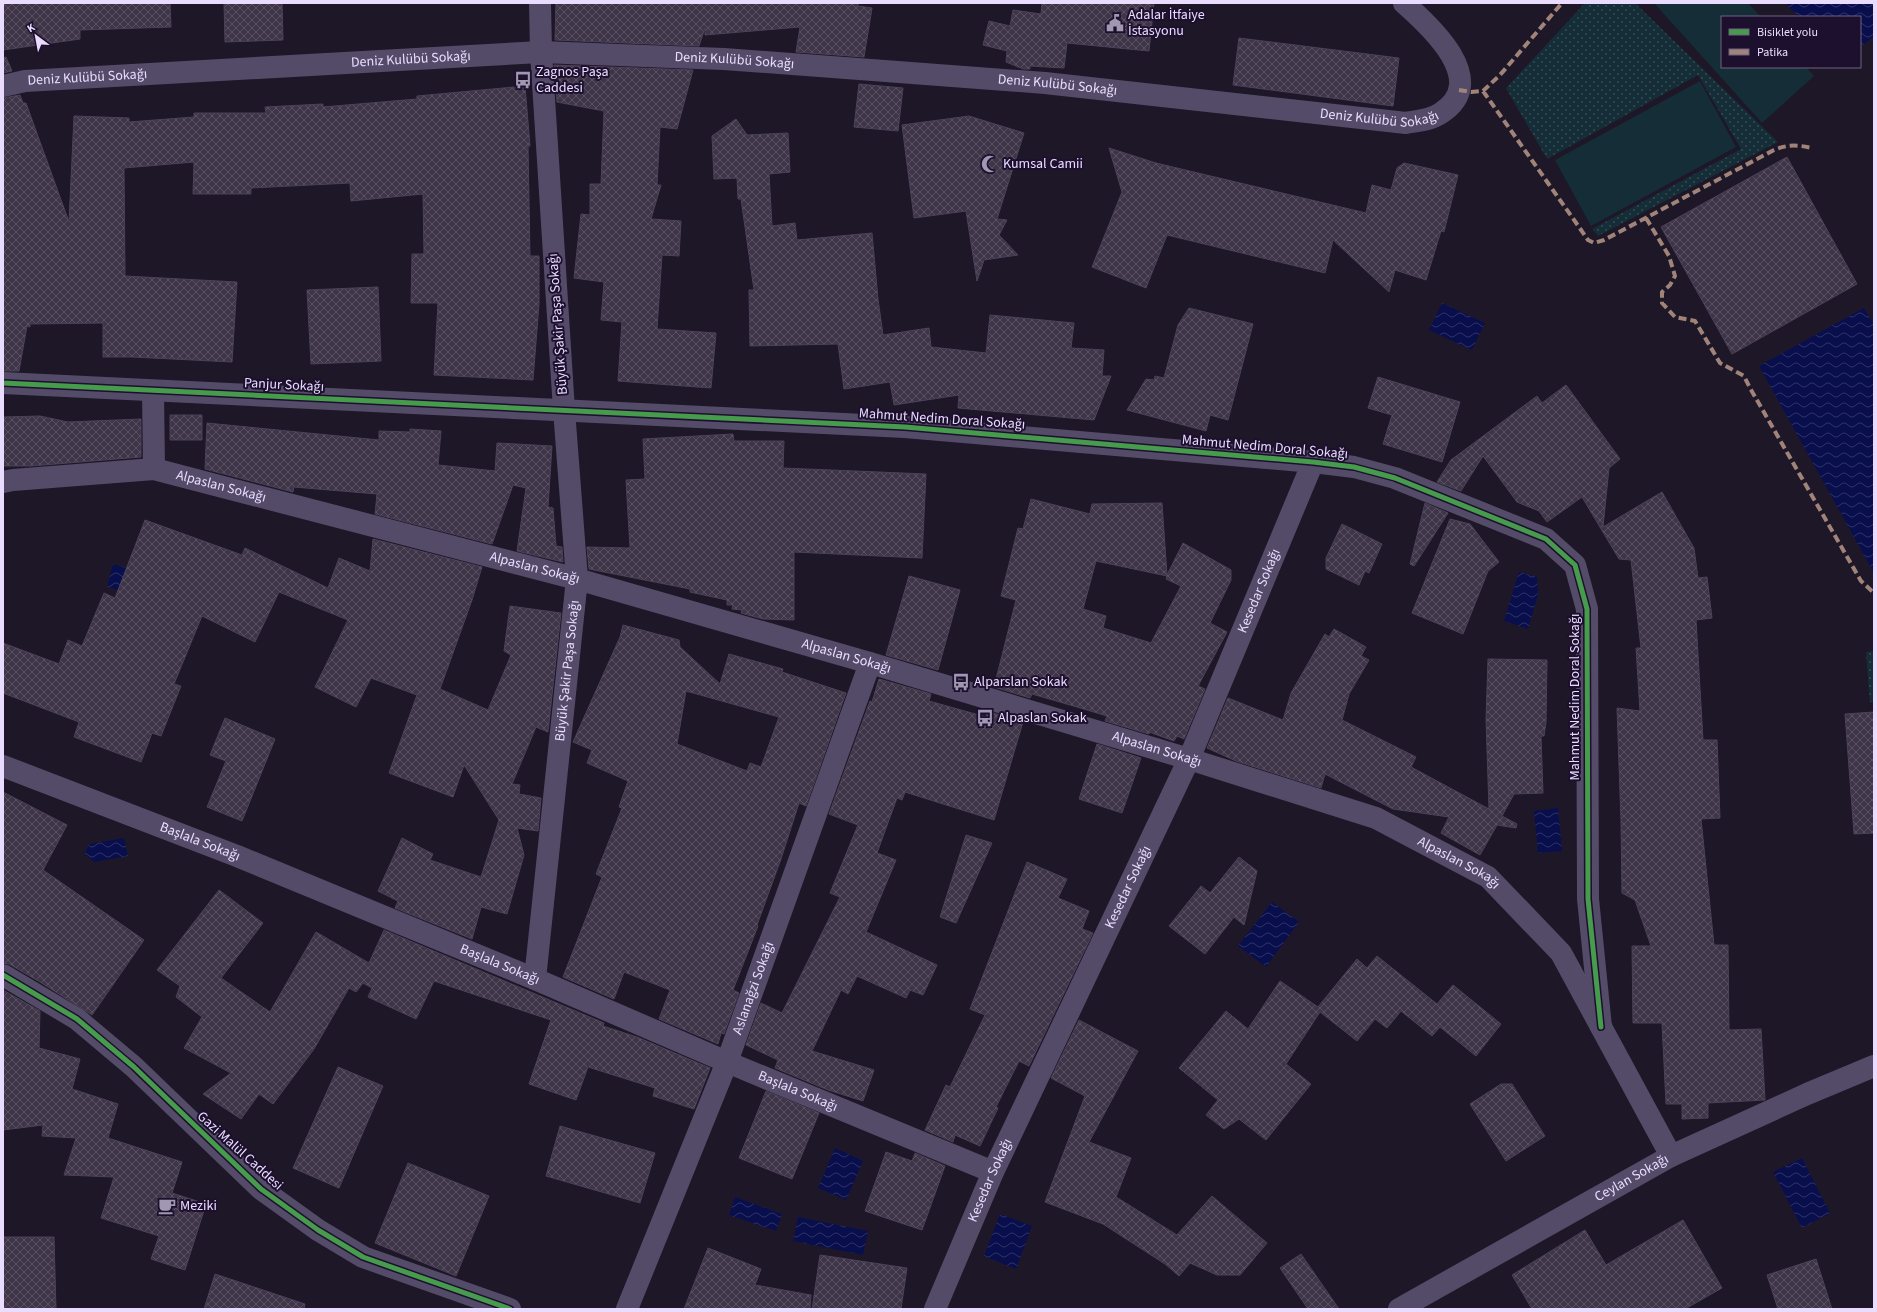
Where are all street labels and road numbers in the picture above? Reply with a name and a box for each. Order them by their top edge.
street label: Deniz Kulübü Sokağı [350,46,471,73]
street label: Deniz Kulübü Sokağı [674,47,795,74]
street label: Deniz Kulübü Sokağı [27,64,148,91]
street label: Deniz Kulübü Sokağı [997,69,1118,101]
street label: Deniz Kulübü Sokağı [1319,104,1443,133]
street label: Büyük Şakir Paşa Sokağı [543,253,573,395]
street label: Panjur Sokağı [243,373,325,397]
street label: Mahmut Nedim Doral Sokağı [858,403,1026,435]
street label: Mahmut Nedim Doral Sokağı [1181,430,1349,464]
street label: Alpaslan Sokağı [174,465,268,508]
street label: Kesedar Sokağı [1233,546,1286,636]
street label: Alpaslan Sokağı [488,547,582,589]
street label: Büyük Şakir Paşa Sokağı [550,599,585,742]
street label: Mahmut Nedim Doral Sokağı [1565,614,1585,780]
street label: Alpaslan Sokağı [799,634,894,679]
street label: Alpaslan Sokağı [1110,726,1204,772]
street label: Başlala Sokağı [157,817,243,866]
street label: Alpaslan Sokağı [1414,832,1505,894]
street label: Kesedar Sokağı [1100,842,1156,932]
street label: Başlala Sokağı [457,939,543,990]
street label: Aslanağzi Sokağı [728,939,779,1037]
street label: Başlala Sokağı [755,1066,841,1117]
street label: Gazi Malül Caddesi [193,1107,287,1195]
street label: Kesedar Sokağı [963,1135,1018,1225]
street label: Ceylan Sokağı [1591,1149,1672,1207]

